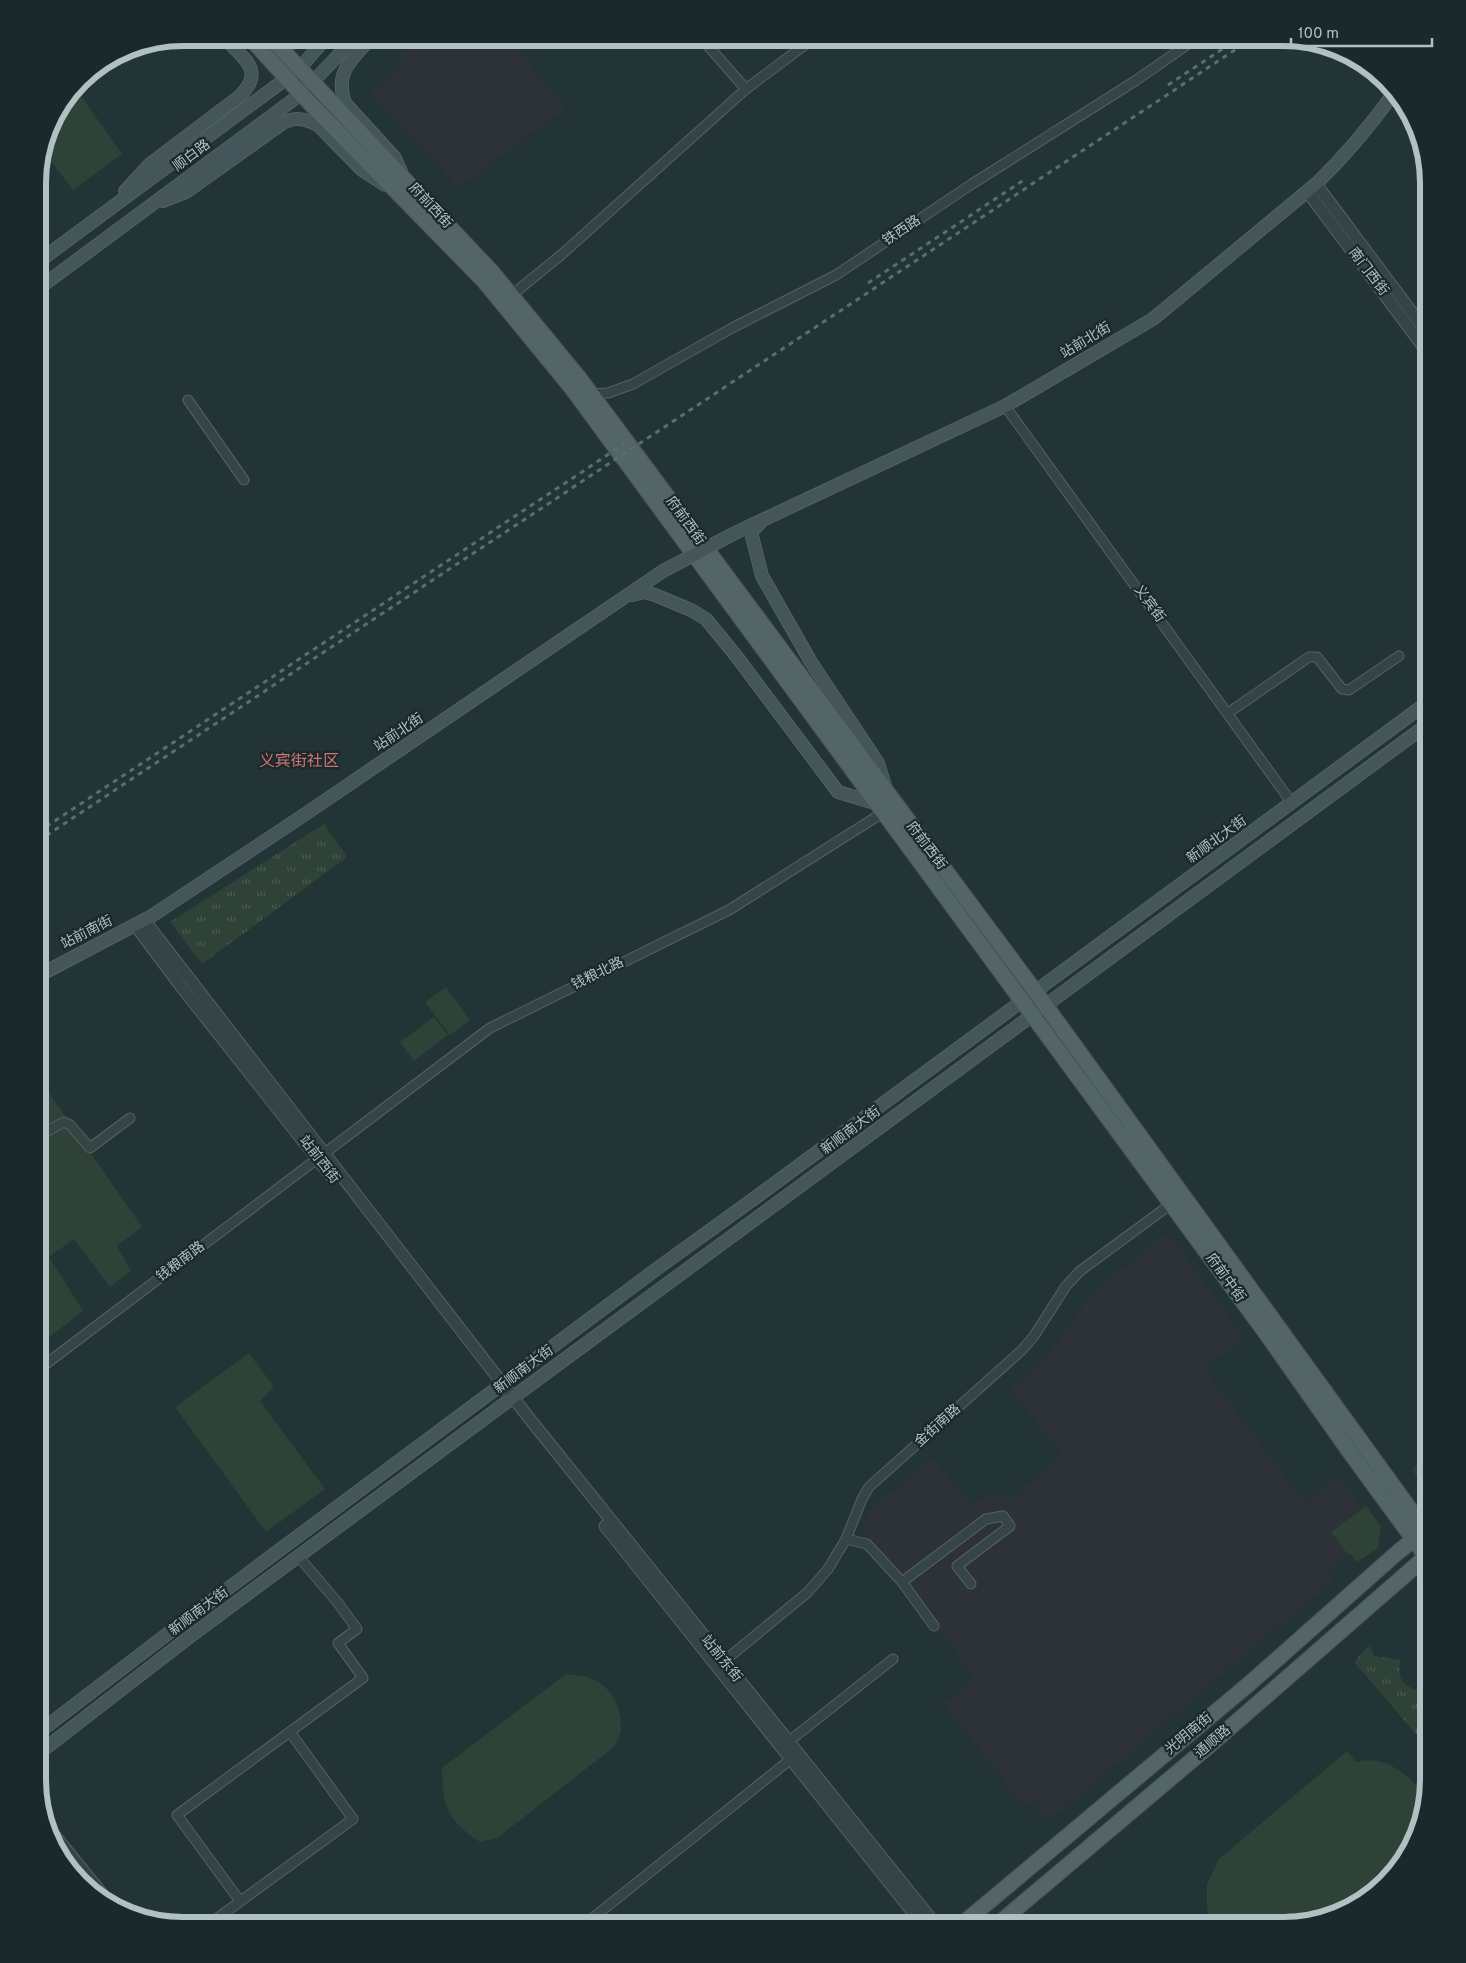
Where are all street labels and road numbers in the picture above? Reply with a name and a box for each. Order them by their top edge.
street label: 顺白路 [170,137,214,175]
street label: 府前西街 [405,179,456,232]
street label: 铁西路 [880,212,924,250]
street label: 南门西街 [1344,245,1392,299]
street label: 站前北街 [1057,318,1114,363]
street label: 府前西街 [662,493,709,549]
street label: 义宾街 [1130,582,1168,626]
street label: 站前北街 [370,709,427,756]
street label: 新顺北大街 [1183,812,1250,867]
street label: 府前西街 [902,818,950,873]
street label: 站前南街 [58,912,116,953]
street label: 钱粮北路 [569,953,627,994]
street label: 新顺南大街 [818,1103,884,1159]
street label: 站前西街 [295,1132,344,1187]
street label: 钱粮南路 [153,1238,208,1286]
street label: 府前中街 [1202,1250,1249,1306]
street label: 新顺南大街 [491,1342,557,1398]
street label: 金街南路 [912,1401,964,1451]
street label: 新顺南大街 [166,1584,232,1640]
street label: 站前东街 [697,1631,746,1686]
street label: 光明南街 [1162,1709,1216,1759]
street label: 通顺路 [1191,1722,1235,1762]

